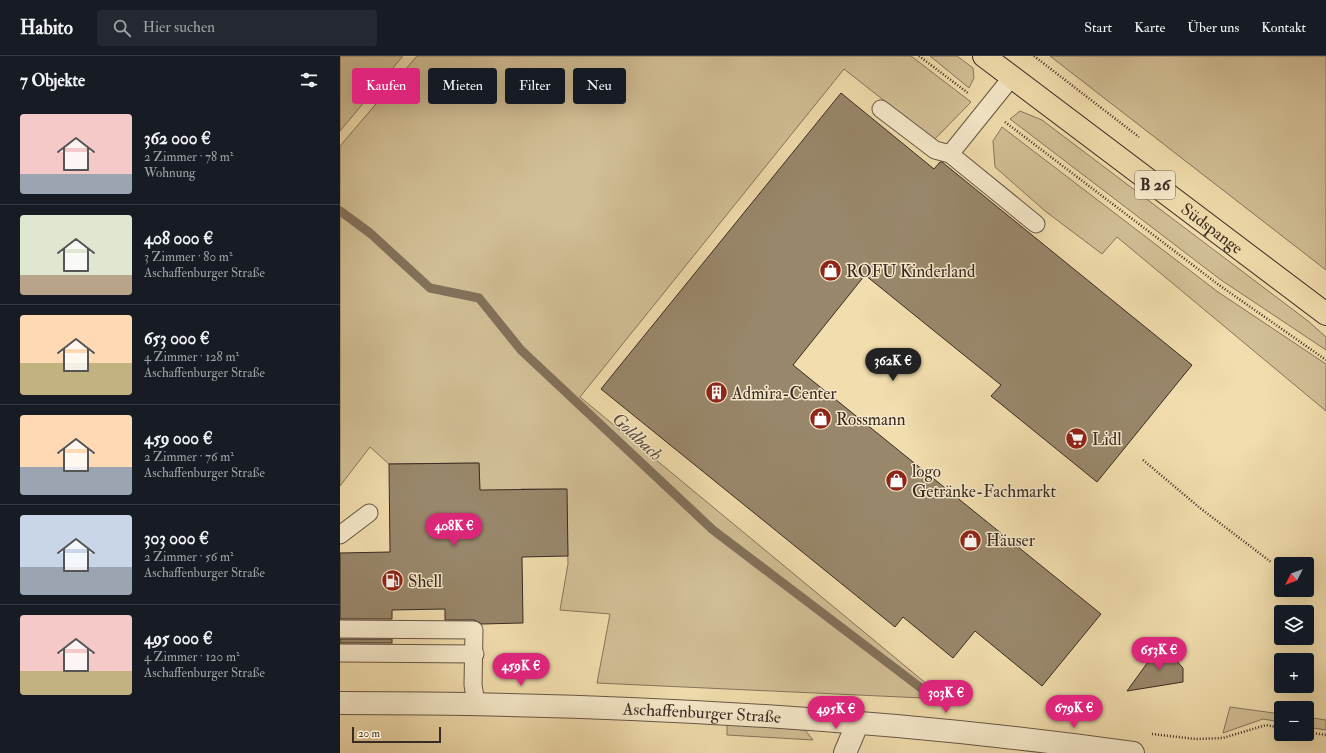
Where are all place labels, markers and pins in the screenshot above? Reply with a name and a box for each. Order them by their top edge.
shop icon: ROFU Kinderland [818,258,844,284]
place label: ROFU Kinderland [846,261,976,282]
pin: 362K € [860,348,926,382]
building icon: Admira-Center [703,380,729,406]
place label: Admira-Center [731,383,837,404]
shop icon: Rossmann [808,406,834,432]
place label: Rossmann [836,409,906,430]
supermarket icon: Lidl [1064,426,1090,452]
place label: Lidl [1092,429,1122,450]
place label: logo Getränke-Fachmarkt [912,461,1057,502]
shop icon: logo Getränke-Fachmarkt [884,468,910,494]
pin: 408K € [421,513,487,547]
shop icon: Häuser [957,527,983,553]
place label: Häuser [986,530,1036,551]
fuel station icon: Shell [379,568,405,594]
place label: Shell [408,571,443,592]
pin: 653K € [1126,637,1192,671]
pin: 459K € [488,653,554,687]
pin: 303K € [913,680,979,714]
pin: 679K € [1041,695,1107,729]
pin: 495K € [803,696,869,730]

